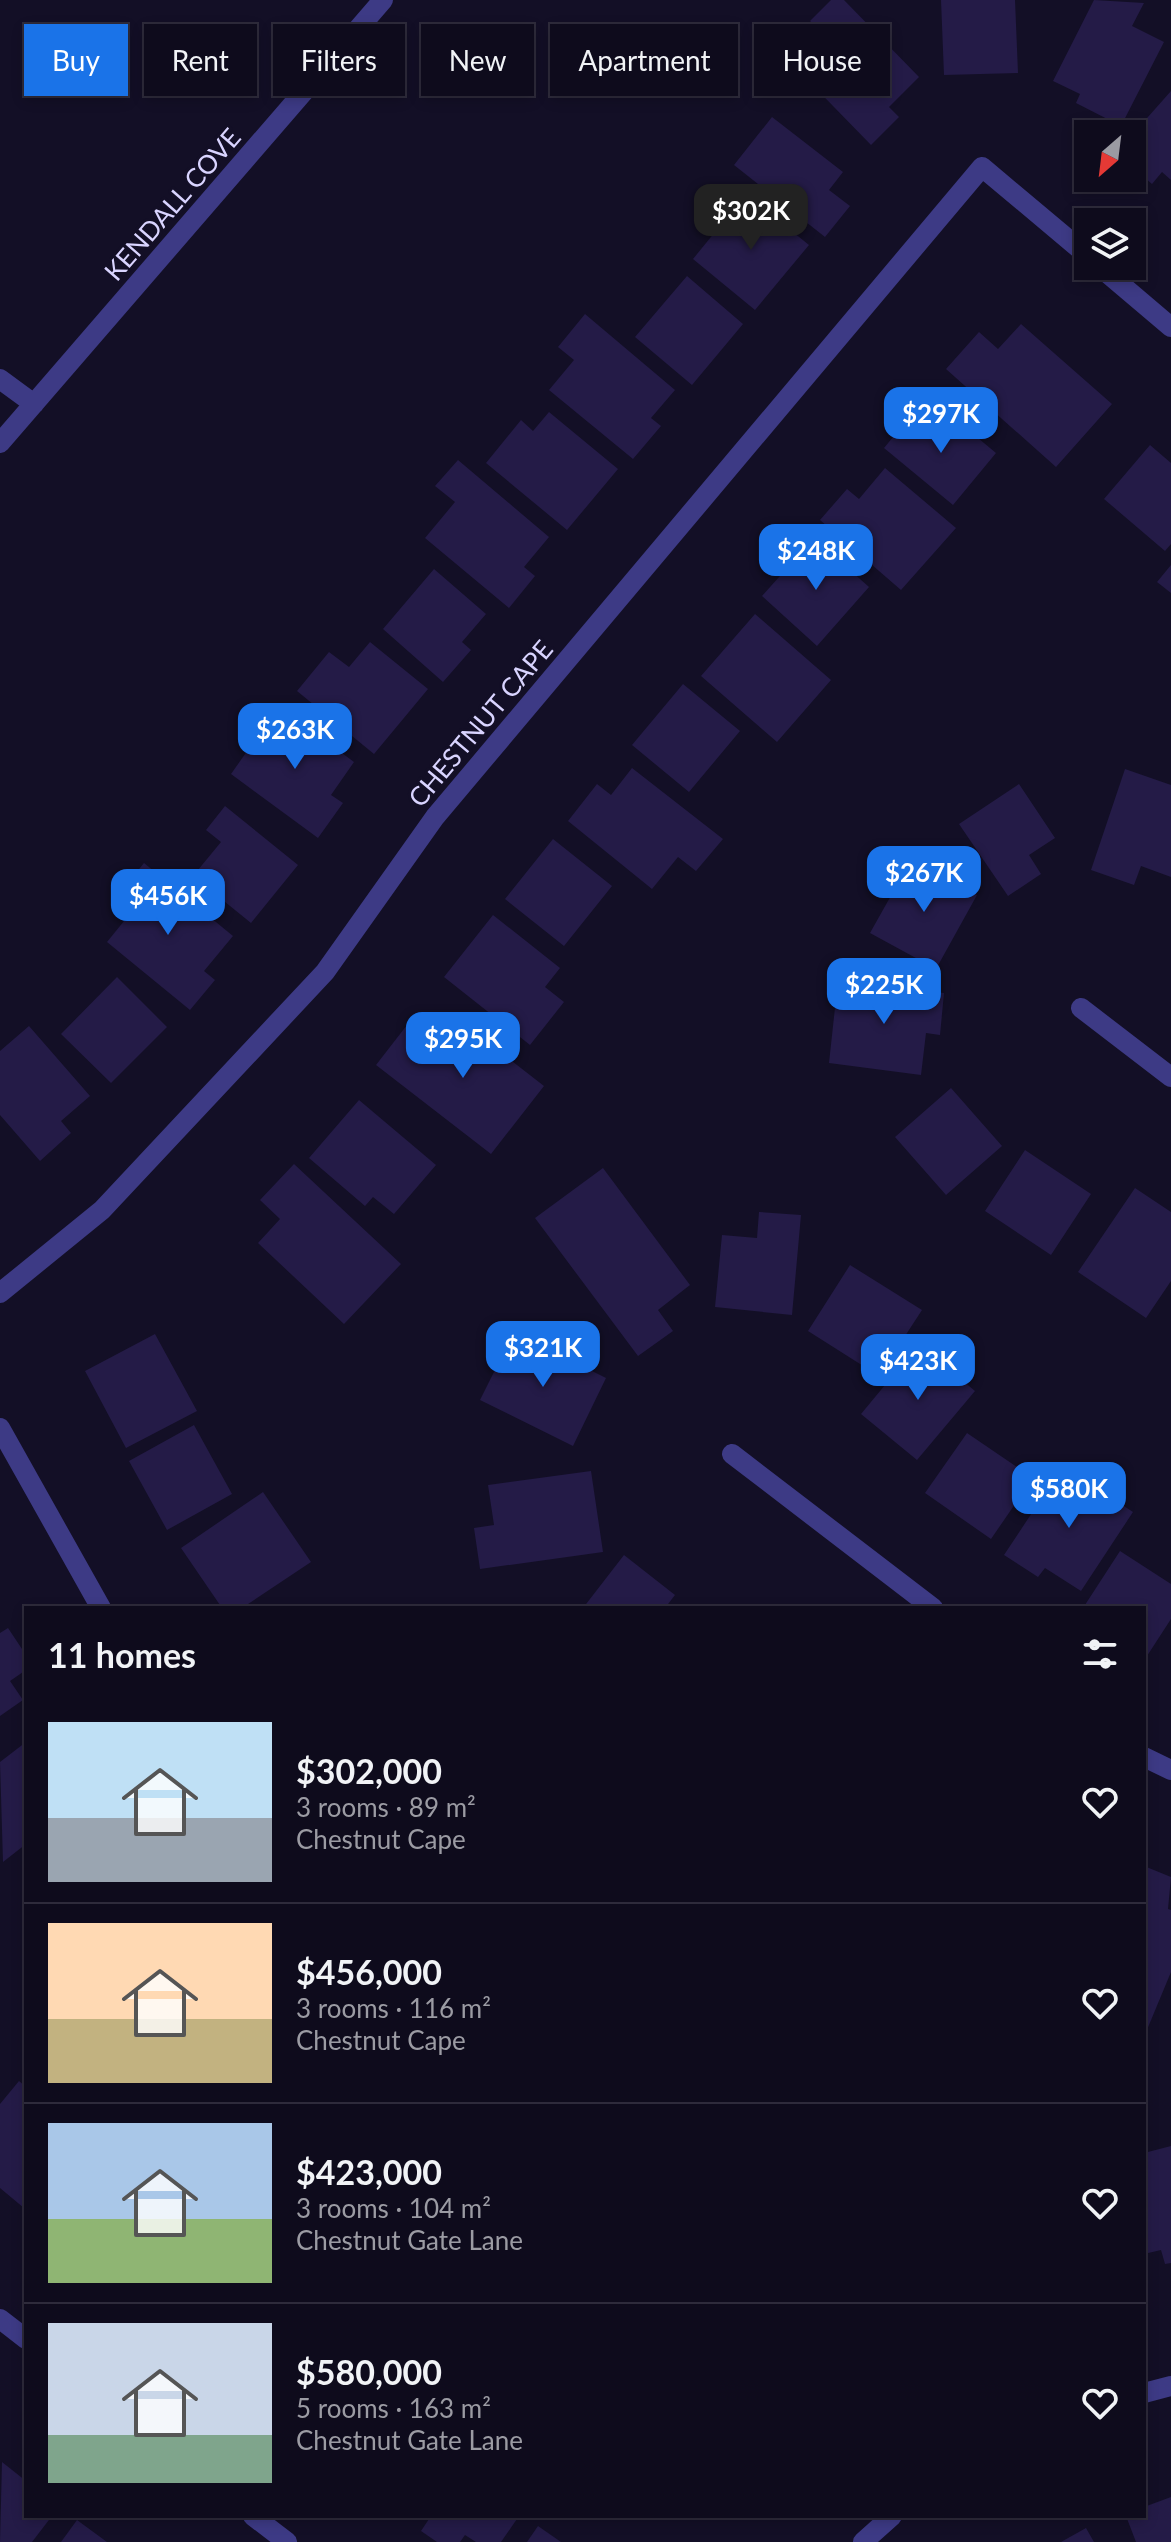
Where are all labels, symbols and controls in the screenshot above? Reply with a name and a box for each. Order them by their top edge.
chip: Buy [24,24,128,96]
chip: Rent [144,24,257,96]
chip: Filters [273,24,405,96]
chip: New [421,24,534,96]
chip: Apartment [550,24,738,96]
chip: House [754,24,890,96]
north arrow [1074,120,1146,192]
map controls [1074,120,1146,280]
street label: KENDALL COVE [97,121,247,287]
pin: $302K [695,184,807,252]
text: $302K [712,194,790,226]
button: layers [1074,208,1146,280]
pin: $297K [885,387,997,455]
text: $297K [902,397,980,429]
pin: $248K [760,524,872,592]
text: $248K [777,534,855,566]
street label: CHESTNUT CAPE [401,633,559,813]
pin: $263K [239,703,351,771]
text: $263K [256,713,334,745]
pin: $267K [868,846,980,914]
text: $267K [885,856,963,888]
pin: $456K [112,869,224,937]
text: $456K [129,879,207,911]
pin: $225K [828,958,940,1026]
text: $225K [845,968,923,1000]
pin: $295K [407,1012,519,1080]
text: $295K [424,1022,502,1054]
pin: $321K [487,1321,599,1389]
text: $321K [504,1331,582,1363]
pin: $423K [862,1334,974,1402]
text: $423K [879,1344,957,1376]
pin: $580K [1013,1462,1125,1530]
text: $580K [1030,1472,1108,1504]
icon: filters [1078,1632,1122,1676]
text: 11 homes [48,1634,196,1675]
text: $302,000 [296,1750,442,1791]
icon: home [112,1754,208,1850]
icon: heart [1078,1780,1122,1824]
text: 3 rooms · 89 m² [296,1791,476,1823]
text: Chestnut Cape [296,1823,466,1855]
text: $456,000 [296,1951,442,1992]
icon: home [112,1955,208,2051]
icon: heart [1078,1981,1122,2025]
text: 3 rooms · 116 m² [296,1992,491,2024]
text: Chestnut Cape [296,2024,466,2056]
text: $423,000 [296,2151,442,2192]
icon: home [112,2155,208,2251]
icon: heart [1078,2181,1122,2225]
text: 3 rooms · 104 m² [296,2192,491,2224]
text: Chestnut Gate Lane [296,2224,523,2256]
text: $580,000 [296,2351,442,2392]
icon: home [112,2355,208,2451]
icon: heart [1078,2381,1122,2425]
text: 5 rooms · 163 m² [296,2392,491,2424]
text: Chestnut Gate Lane [296,2424,523,2456]

